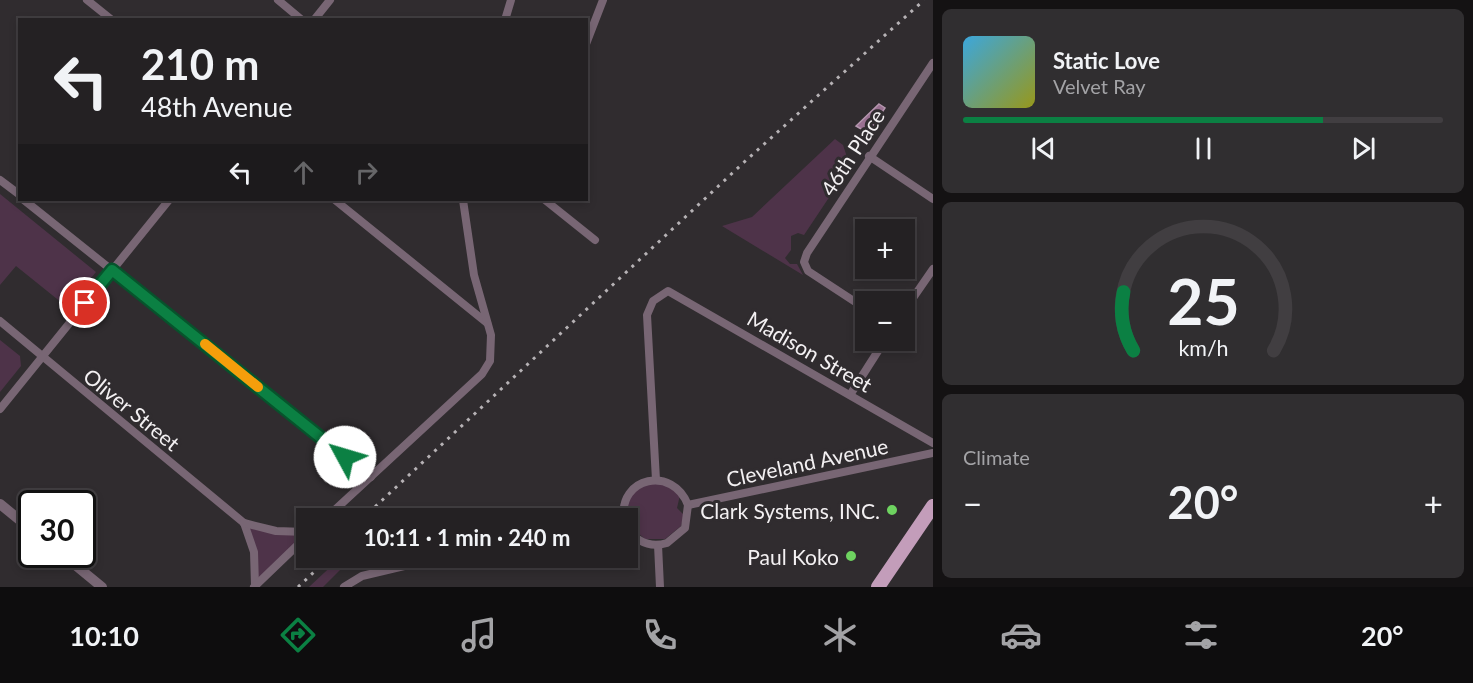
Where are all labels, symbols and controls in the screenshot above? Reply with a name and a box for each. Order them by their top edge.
text: 210 m [141,39,259,89]
icon: left [42,42,120,120]
text: Static Love [1053,47,1160,74]
text: Velvet Ray [1053,74,1146,98]
text: 48th Avenue [141,90,292,123]
street label: 46th Place [815,104,889,200]
icon: previous [1027,132,1060,165]
icon: pause [1187,132,1220,165]
icon: next [1347,132,1380,165]
icon: left [224,156,257,189]
icon: ahead [287,156,320,189]
icon: right [350,156,383,189]
map controls [855,219,915,351]
button: + [855,219,915,279]
text: 25 [1167,263,1239,338]
pin [59,277,110,328]
icon: arrive [68,286,101,319]
button: − [855,291,915,351]
street label: Madison Street [743,305,877,397]
text: km/h [1178,335,1228,361]
street label: Oliver Street [79,363,185,456]
position arrow [313,425,377,489]
street label: Cleveland Avenue [724,433,890,491]
text: Climate [963,445,1030,469]
text: 20° [1168,475,1238,529]
text: − [963,483,982,523]
text: + [1424,483,1443,523]
speed limit sign: 30 [18,490,96,568]
place label: Clark Systems, INC. [700,498,880,523]
marker: Clark Systems, INC. [885,503,899,517]
text: 10:11 · 1 min · 240 m [364,524,570,551]
place label: Paul Koko [747,544,839,569]
marker: Paul Koko [844,549,858,563]
icon: directions [277,614,319,656]
icon: music [458,614,500,656]
icon: phone [639,614,681,656]
icon: climate [819,614,861,656]
icon: car [1000,614,1042,656]
icon: filters [1180,614,1222,656]
text: 10:10 [69,619,139,652]
text: 20° [1361,619,1404,652]

